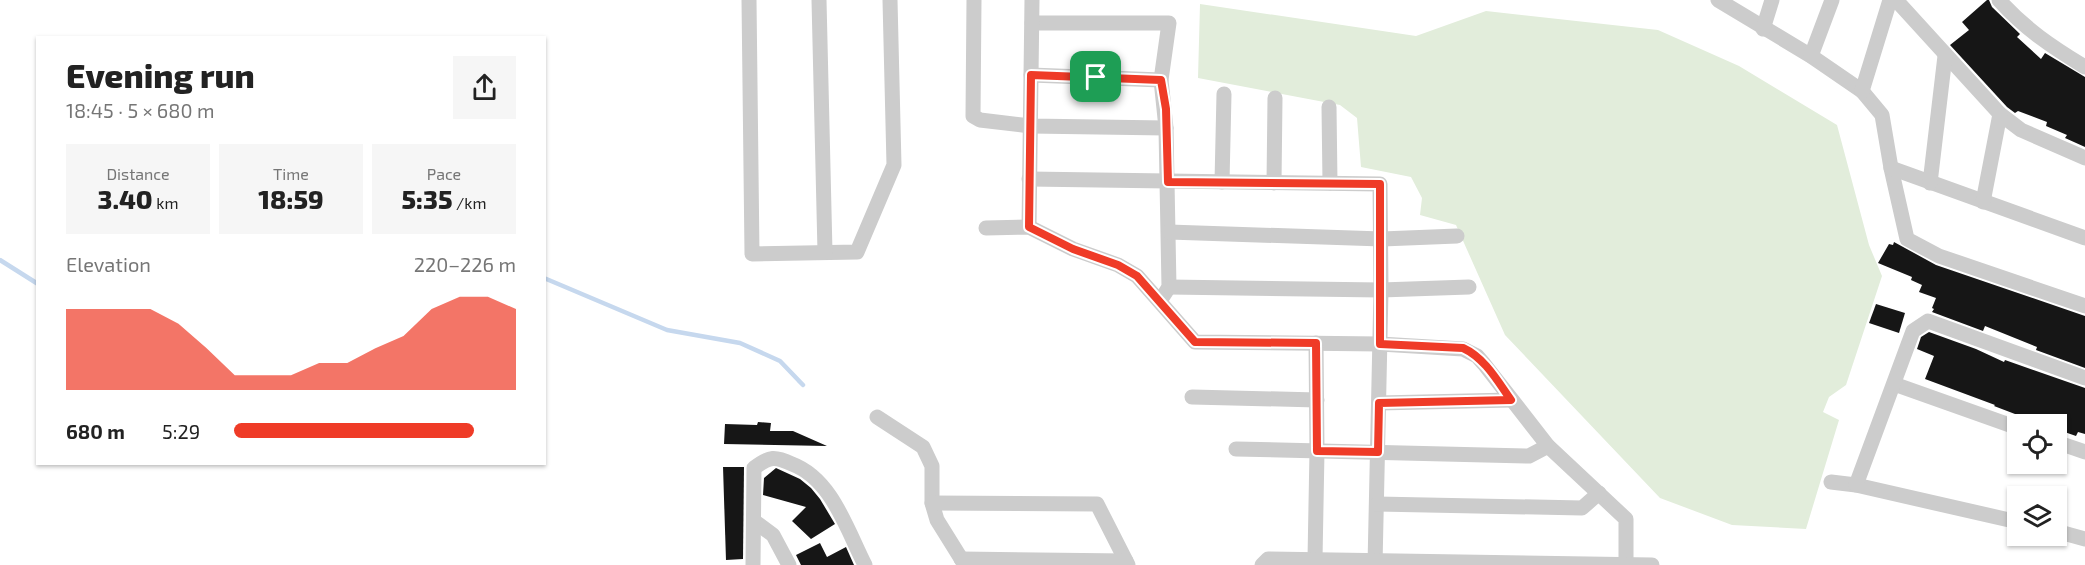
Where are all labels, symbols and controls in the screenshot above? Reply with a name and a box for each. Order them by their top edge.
pin [1070,51,1121,102]
text: Evening run [66,55,255,95]
button: share [453,56,516,119]
icon: arrive [1079,60,1112,93]
text: 18:45 · 5 × 680 m [66,98,214,122]
text: Distance [106,164,170,183]
text: Time [273,164,309,183]
text: Pace [427,164,461,183]
text: 3.40 [98,183,153,214]
text: 18:59 [258,183,324,214]
text: 5:35 [401,183,453,214]
text: km [153,193,178,212]
text: /km [453,193,487,212]
text: Elevation [66,252,151,276]
text: 220–226 m [414,252,516,276]
map controls [2007,414,2067,546]
button: locate [2007,414,2067,474]
text: 680 m [66,419,125,443]
text: 5:29 [162,419,200,443]
button: layers [2007,486,2067,546]

